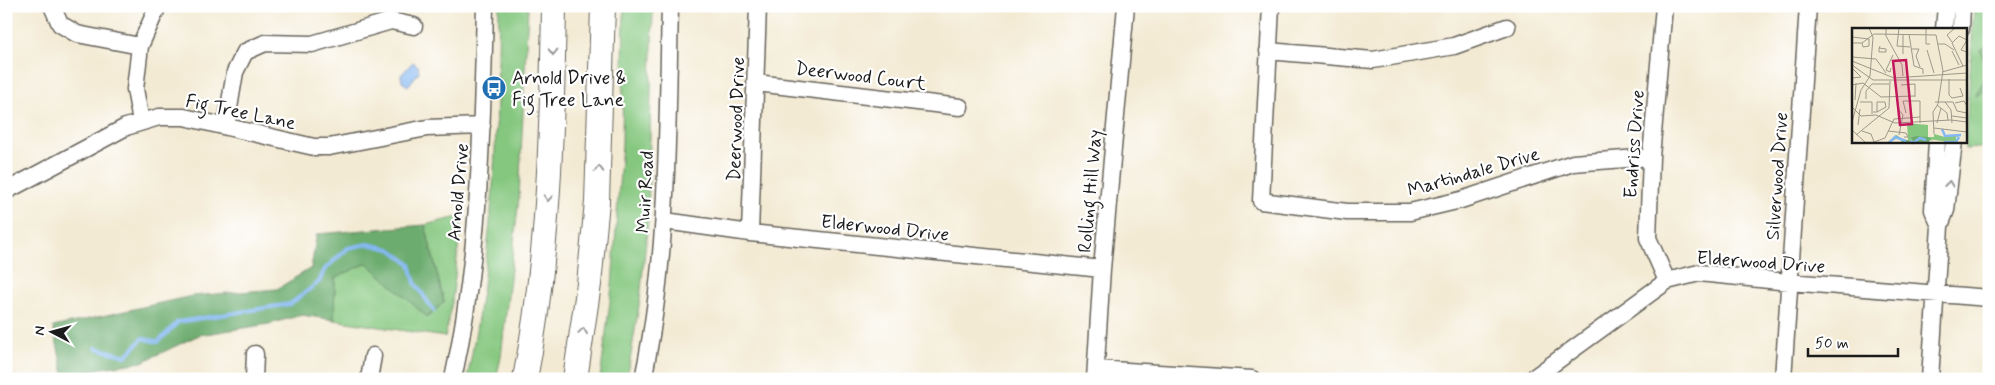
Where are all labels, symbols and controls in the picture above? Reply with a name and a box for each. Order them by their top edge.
inset map [1852,28,1968,142]
one-way arrow [548,48,558,56]
street label: Deerwood Drive [722,56,751,182]
street label: Deerwood Court [794,56,928,97]
place label: Arnold Drive & Fig Tree Lane [512,66,626,116]
bus stop icon: Arnold Drive & Fig Tree Lane [481,75,507,101]
street label: Fig Tree Lane [183,89,298,139]
street label: Endriss Drive [1618,89,1651,199]
street label: Silverwood Drive [1761,111,1794,241]
street label: Rolling Hill Way [1073,128,1111,254]
street label: Arnold Drive [442,142,475,242]
street label: Martindale Drive [1405,142,1542,203]
street label: Muir Road [631,150,660,234]
one-way arrow [594,165,605,173]
one-way arrow [1943,180,1954,188]
one-way arrow [543,195,554,203]
street label: Elderwood Drive [819,209,950,248]
street label: Elderwood Drive [1696,246,1826,279]
north arrow [28,308,78,358]
text: N [31,325,50,336]
scale bar [1808,325,1898,357]
one-way arrow [577,326,588,334]
text: 50 m [1815,334,1849,354]

